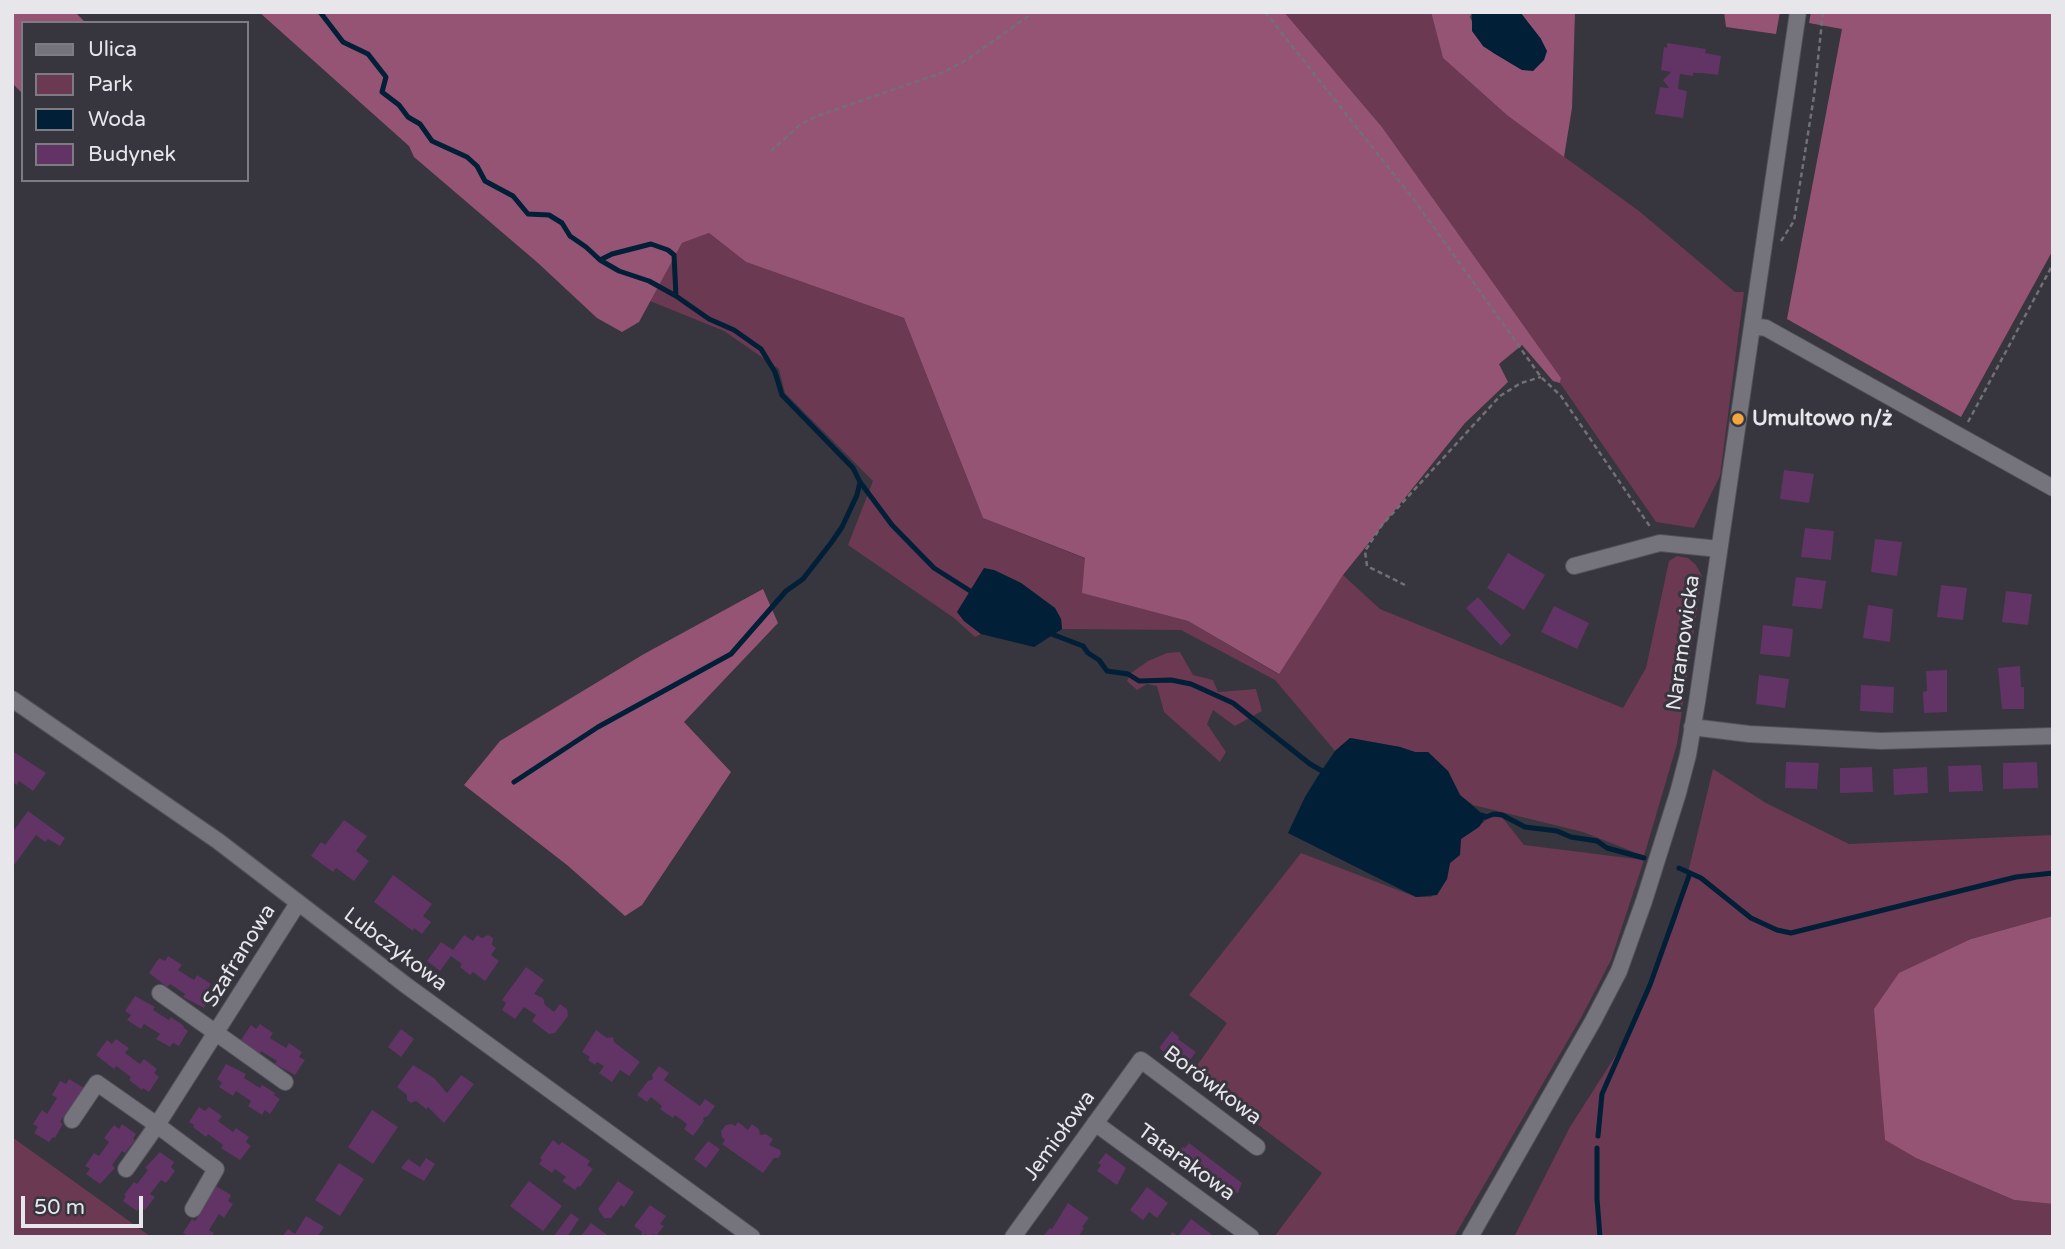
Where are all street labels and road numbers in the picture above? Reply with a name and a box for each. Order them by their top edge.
street label: Naramowicka [1662,574,1706,712]
street label: Szafranowa [198,900,282,1012]
street label: Lubczykowa [338,903,452,997]
street label: Borówkowa [1158,1041,1266,1131]
street label: Jemiołowa [1019,1086,1101,1186]
street label: Tatarakowa [1132,1119,1240,1207]

